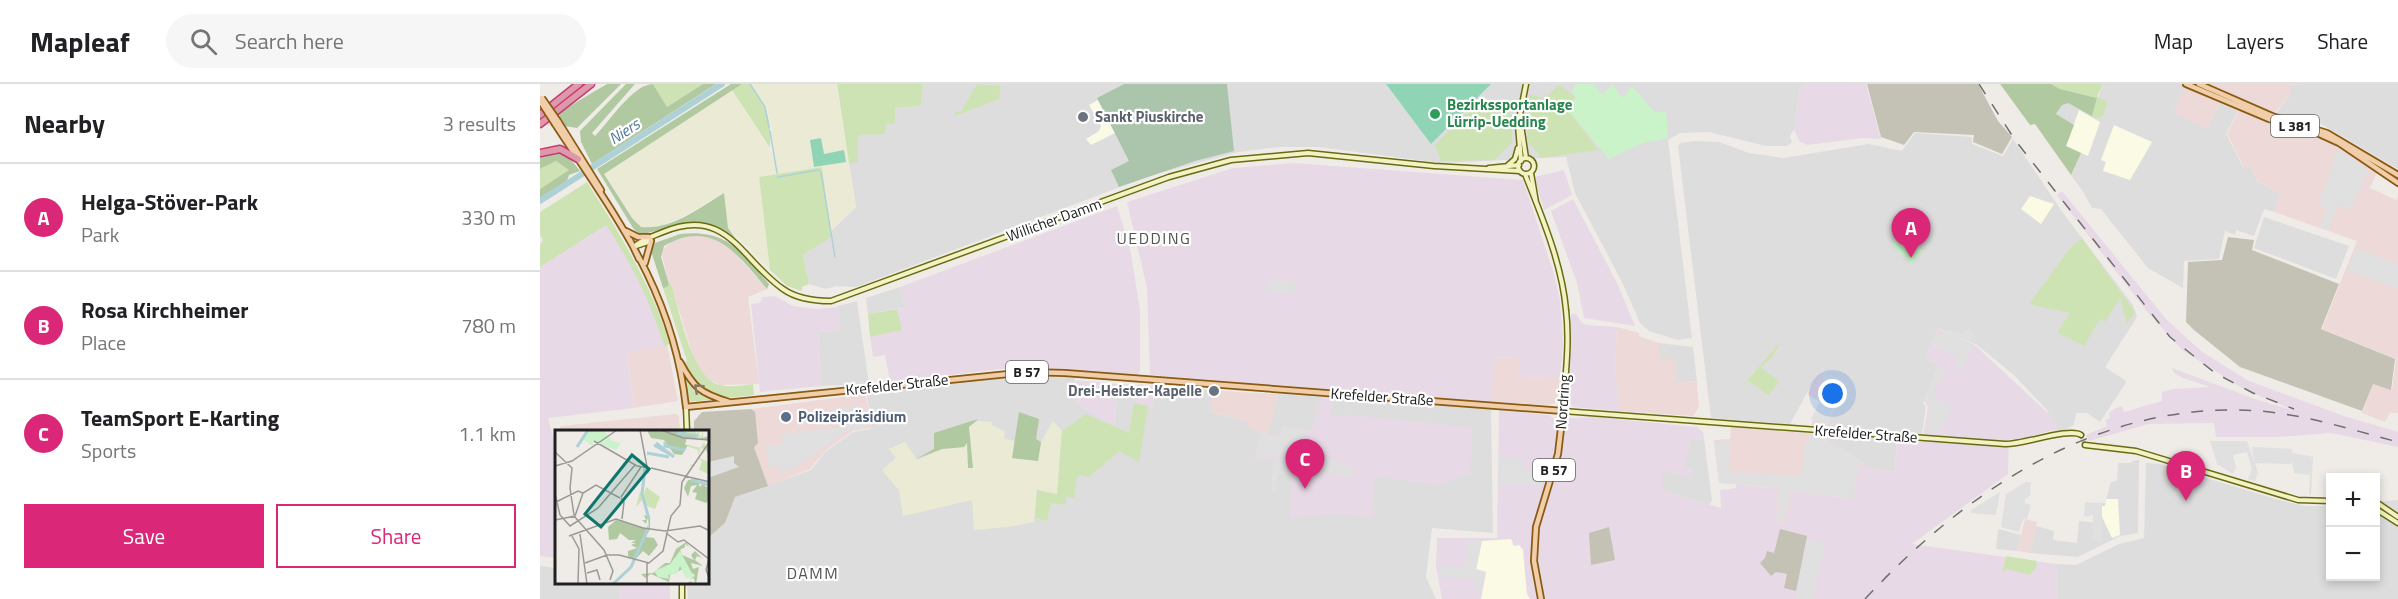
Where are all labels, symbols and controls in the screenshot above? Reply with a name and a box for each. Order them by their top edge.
search box [166,14,586,68]
text: Mapleaf [30,20,130,63]
text: Search here [235,24,344,58]
icon: search [187,25,220,58]
text: Map [2154,25,2193,57]
text: Layers [2226,25,2284,57]
text: Share [2317,25,2368,57]
place label: Bezirkssportanlage Lürrip-Uedding [1447,93,1573,133]
text: Nearby [24,104,105,143]
place label: Sankt Piuskirche [1095,105,1204,128]
marker: Bezirkssportanlage Lürrip-Uedding [1428,107,1442,121]
text: 3 results [443,108,516,139]
marker: Sankt Piuskirche [1076,110,1090,124]
water label: Niers [604,111,645,150]
road number: L 381 [2271,115,2319,137]
text: Helga-Stöver-Park [81,185,258,219]
street label: Willicher Damm [1003,192,1105,247]
text: A [37,202,50,233]
text: 330 m [461,202,516,233]
pin: A [1892,208,1930,258]
text: Park [81,219,119,250]
district label: UEDDING [1117,226,1191,250]
text: Rosa Kirchheimer [81,293,248,327]
text: B [37,310,50,341]
text: 780 m [461,310,516,341]
text: Place [81,327,126,358]
road number: B 57 [1006,361,1048,383]
street label: Krefelder Straße [844,368,949,401]
street label: Nordring [1549,373,1576,430]
place label: Drei-Heister-Kapelle [1068,379,1202,402]
your location [1818,379,1847,408]
street label: Krefelder Straße [1330,381,1434,412]
one-way arrow [694,384,705,395]
marker: Drei-Heister-Kapelle [1207,384,1221,398]
text: TeamSport E-Karting [81,401,279,435]
place label: Polizeipräsidium [798,405,906,428]
marker: Polizeipräsidium [779,410,793,424]
text: C [38,418,49,449]
text: 1.1 km [459,418,516,449]
street label: Krefelder Straße [1814,418,1918,449]
inset map [555,430,710,584]
text: Sports [81,435,136,466]
pin: C [1286,440,1324,489]
pin: B [2166,452,2206,501]
road number: B 57 [1533,459,1575,481]
map controls [2326,473,2380,581]
button: + [2326,473,2380,527]
button: Save [24,504,264,568]
button: Share [276,504,516,568]
button: − [2326,527,2380,581]
district label: DAMM [787,561,839,585]

